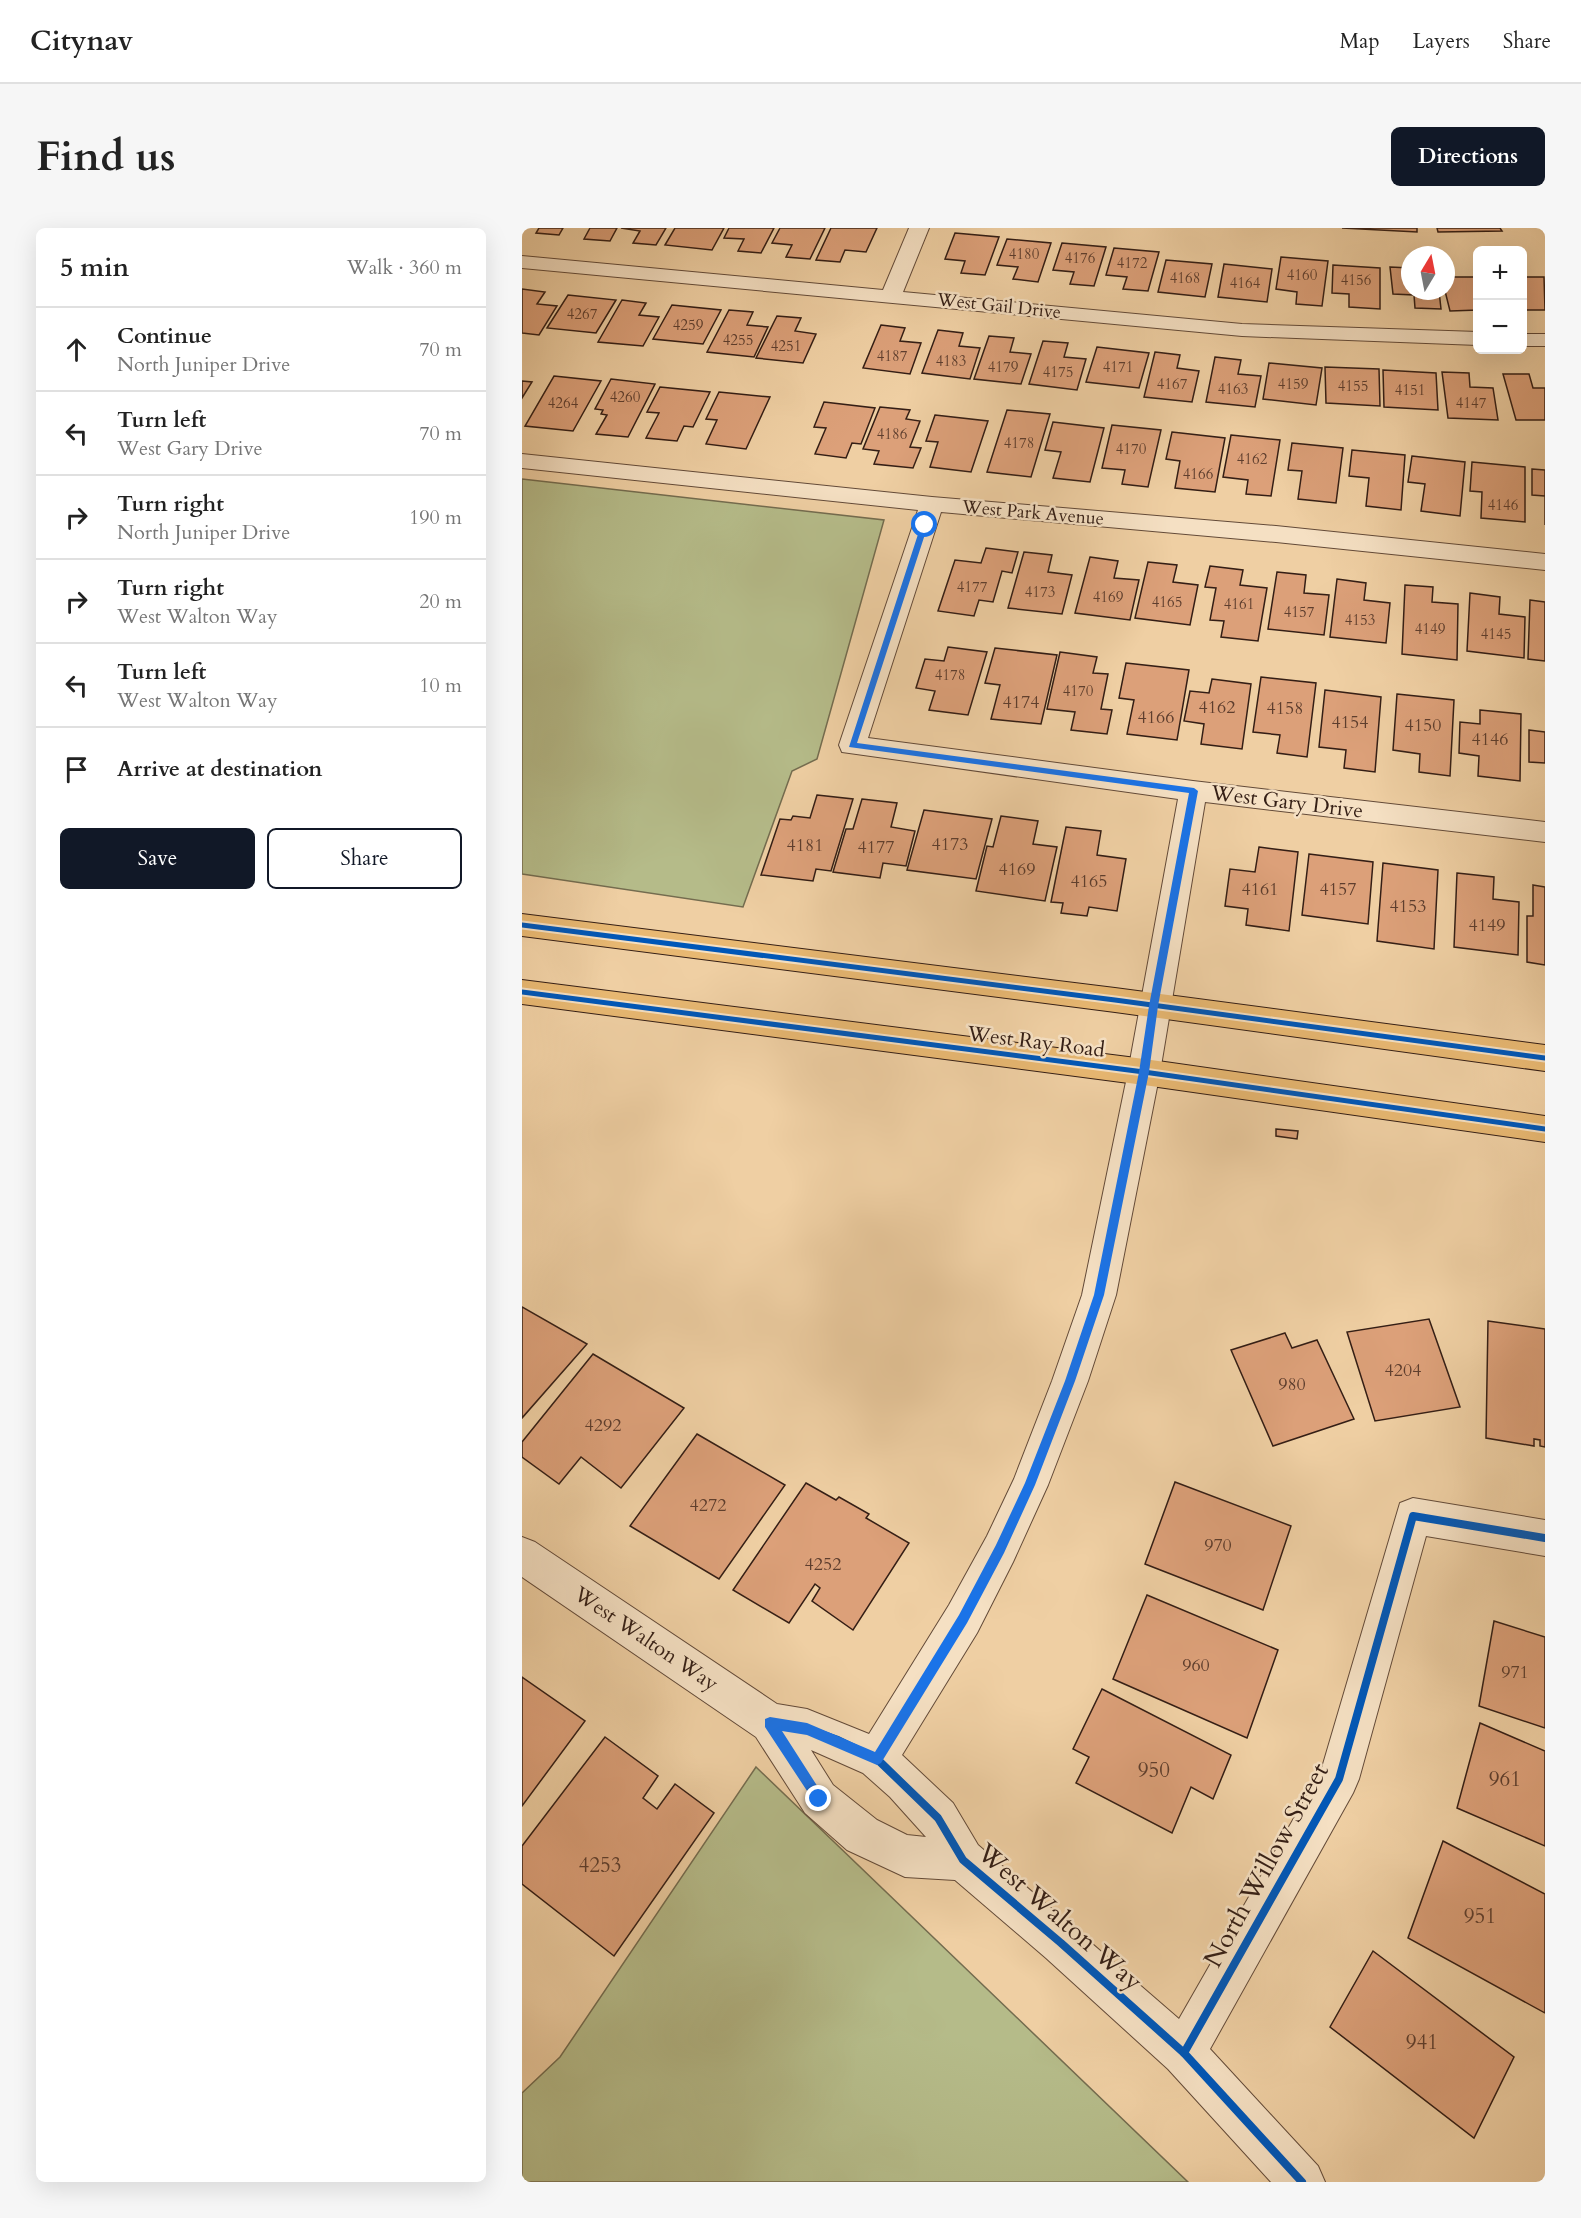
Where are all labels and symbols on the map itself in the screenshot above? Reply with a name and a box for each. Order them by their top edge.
house number: 4180 [1009,244,1040,264]
north arrow [1401,246,1455,300]
house number: 4176 [1065,248,1096,268]
house number: 4172 [1117,253,1148,273]
house number: 4160 [1287,265,1318,285]
house number: 4168 [1170,268,1200,288]
house number: 4156 [1341,270,1372,290]
house number: 4164 [1230,273,1261,293]
street label: West Gail Drive [935,287,1062,325]
house number: 4267 [567,304,598,324]
house number: 4259 [673,315,704,335]
house number: 4255 [723,330,753,350]
house number: 4251 [771,336,801,356]
house number: 4187 [877,346,908,366]
house number: 4183 [936,351,966,371]
house number: 4179 [988,357,1019,377]
house number: 4171 [1103,357,1133,377]
house number: 4175 [1043,362,1073,382]
house number: 4167 [1157,374,1188,394]
house number: 4159 [1278,374,1309,394]
house number: 4155 [1338,376,1368,396]
house number: 4163 [1218,379,1248,399]
house number: 4151 [1395,380,1425,400]
house number: 4260 [610,387,641,407]
house number: 4264 [548,393,579,413]
house number: 4147 [1456,393,1487,413]
house number: 4186 [877,424,908,444]
house number: 4178 [1004,433,1034,453]
house number: 4170 [1116,439,1147,459]
house number: 4162 [1237,449,1268,469]
house number: 4166 [1183,464,1214,484]
street label: West Park Avenue [960,494,1105,532]
house number: 4146 [1488,495,1519,515]
route start [911,511,937,537]
house number: 4177 [957,577,988,597]
house number: 4173 [1025,582,1055,602]
house number: 4169 [1093,587,1124,607]
house number: 4165 [1152,592,1182,612]
house number: 4161 [1224,594,1254,614]
house number: 4157 [1284,602,1315,622]
house number: 4153 [1345,610,1375,630]
house number: 4149 [1415,619,1446,639]
house number: 4145 [1481,624,1511,644]
house number: 4178 [935,665,965,685]
house number: 4170 [1063,681,1094,701]
house number: 4174 [1003,690,1039,715]
house number: 4162 [1199,695,1235,720]
house number: 4158 [1267,696,1303,721]
house number: 4166 [1138,705,1174,730]
house number: 4154 [1332,710,1368,735]
house number: 4150 [1405,713,1441,738]
house number: 4146 [1472,727,1508,752]
street label: West Gary Drive [1208,778,1365,826]
house number: 4173 [932,832,968,857]
house number: 4181 [787,833,823,858]
house number: 4177 [858,835,894,860]
house number: 4169 [999,857,1035,882]
house number: 4165 [1071,869,1107,894]
house number: 4161 [1242,877,1278,902]
house number: 4157 [1320,877,1356,902]
house number: 4153 [1390,894,1426,919]
house number: 4149 [1469,913,1505,938]
street label: West Ray Road [964,1019,1107,1065]
house number: 4204 [1385,1358,1421,1383]
house number: 980 [1278,1372,1306,1397]
house number: 4292 [585,1413,621,1438]
house number: 4272 [690,1493,726,1518]
house number: 970 [1204,1533,1232,1558]
house number: 4252 [805,1552,841,1577]
street label: West Walton Way [567,1579,724,1698]
house number: 960 [1182,1653,1210,1678]
house number: 971 [1501,1660,1529,1685]
house number: 950 [1138,1756,1170,1785]
street label: North Willow Street [1195,1756,1337,1974]
house number: 961 [1489,1765,1521,1794]
route end [805,1785,831,1811]
street label: West Walton Way [969,1835,1150,1999]
house number: 4253 [578,1851,622,1880]
house number: 951 [1464,1902,1496,1931]
house number: 941 [1406,2028,1438,2057]

